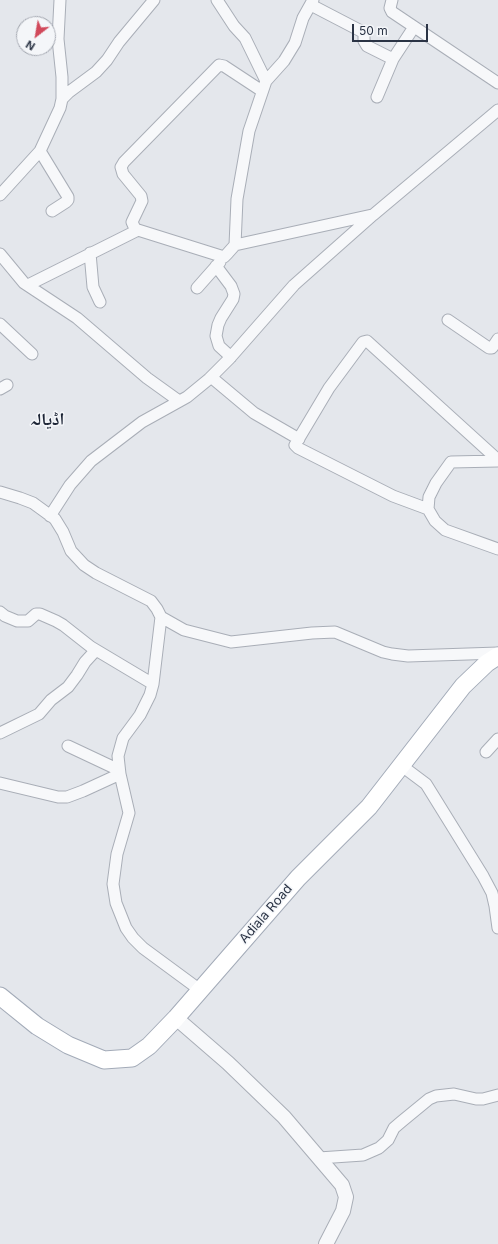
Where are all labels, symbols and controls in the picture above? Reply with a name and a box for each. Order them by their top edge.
north arrow [16,16,56,56]
scale bar [354,16,430,42]
text: 50 m [359,23,388,38]
text: N [23,37,38,54]
district label: اڈیالہ [30,410,64,430]
street label: Adiala Road [236,881,296,947]

